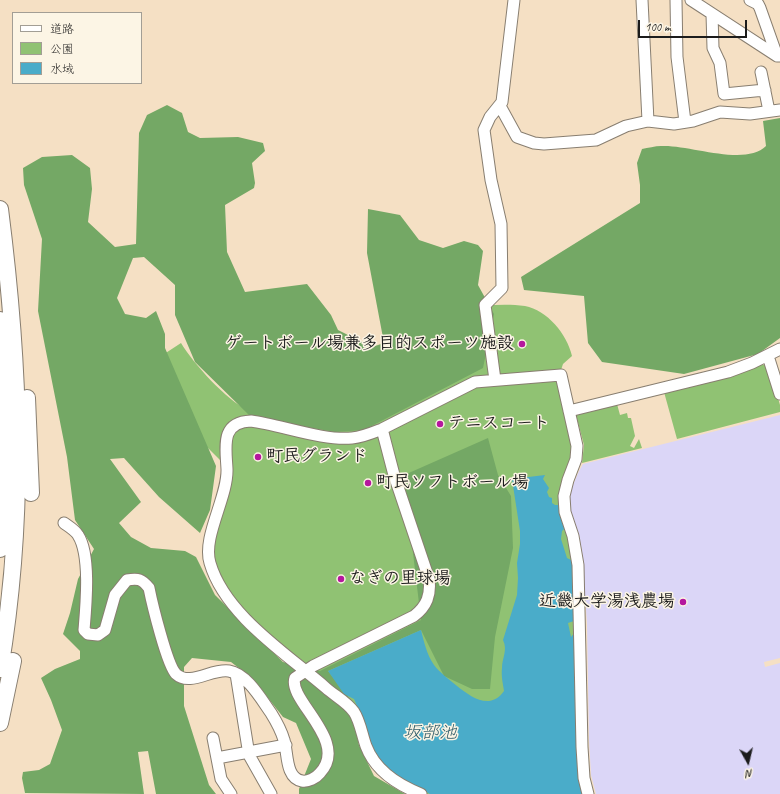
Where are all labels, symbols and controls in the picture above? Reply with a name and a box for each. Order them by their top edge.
legend [12,12,142,84]
scale bar [640,12,749,38]
text: 100 m [645,19,671,35]
text: 道路 [50,21,74,37]
text: 公園 [50,41,74,57]
text: 水域 [50,61,74,77]
place label: ゲートボール場兼多目的スポーツ施設 [225,334,514,354]
marker: ゲートボール場兼多目的スポーツ施設 [517,339,527,349]
place label: テニスコート [448,414,550,434]
marker: テニスコート [435,419,445,429]
place label: 町民グランド [266,447,368,467]
marker: 町民グランド [253,452,263,462]
place label: 町民ソフトボール場 [376,473,529,493]
marker: 町民ソフトボール場 [363,478,373,488]
place label: なぎの里球場 [349,569,451,589]
marker: なぎの里球場 [336,574,346,584]
place label: 近畿大学湯浅農場 [539,592,675,612]
marker: 近畿大学湯浅農場 [678,597,688,607]
water label: 坂部池 [403,722,457,744]
north arrow [728,742,768,782]
text: N [745,766,754,781]

